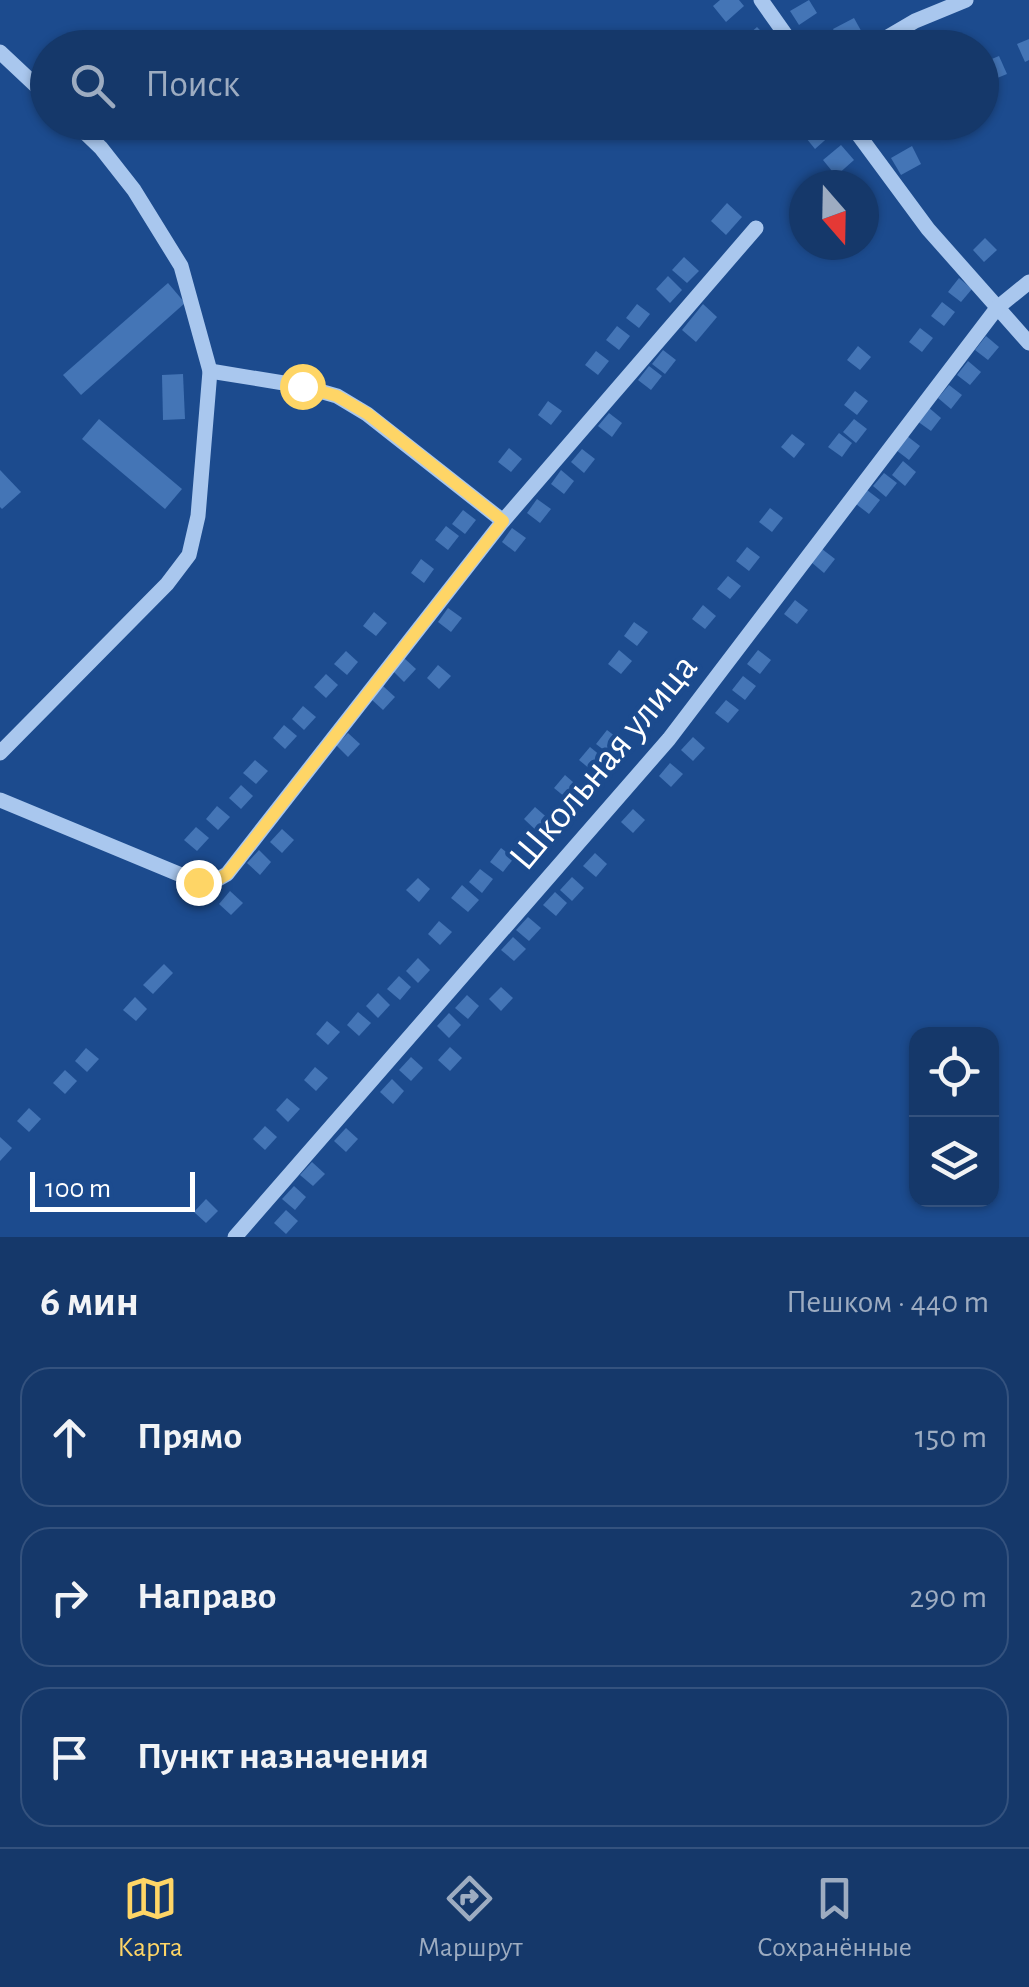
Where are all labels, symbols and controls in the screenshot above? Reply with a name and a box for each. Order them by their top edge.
search box [30,30,999,140]
icon: search [65,58,120,113]
text: Поиск [145,66,240,104]
north arrow [789,170,879,260]
route start [280,364,326,410]
street label: Школьная улица [502,647,705,878]
route end [176,860,222,906]
map controls [909,1027,999,1207]
button: locate [909,1027,999,1117]
button: layers [909,1117,999,1207]
scale bar [30,1167,195,1212]
text: 100 m [45,1175,111,1203]
text: 6 мин [40,1281,139,1323]
text: Пешком · 440 m [786,1286,989,1318]
icon: ahead [42,1410,97,1465]
text: Прямо [137,1418,242,1456]
text: 150 m [915,1421,987,1453]
icon: right [42,1570,97,1625]
text: Направо [137,1578,276,1616]
text: 290 m [910,1581,987,1613]
icon: arrive [42,1730,97,1785]
text: Пункт назначения [137,1738,429,1776]
tab: Карта [117,1871,183,1965]
tab: Маршрут [417,1871,523,1965]
tab: Сохранённые [757,1871,912,1965]

